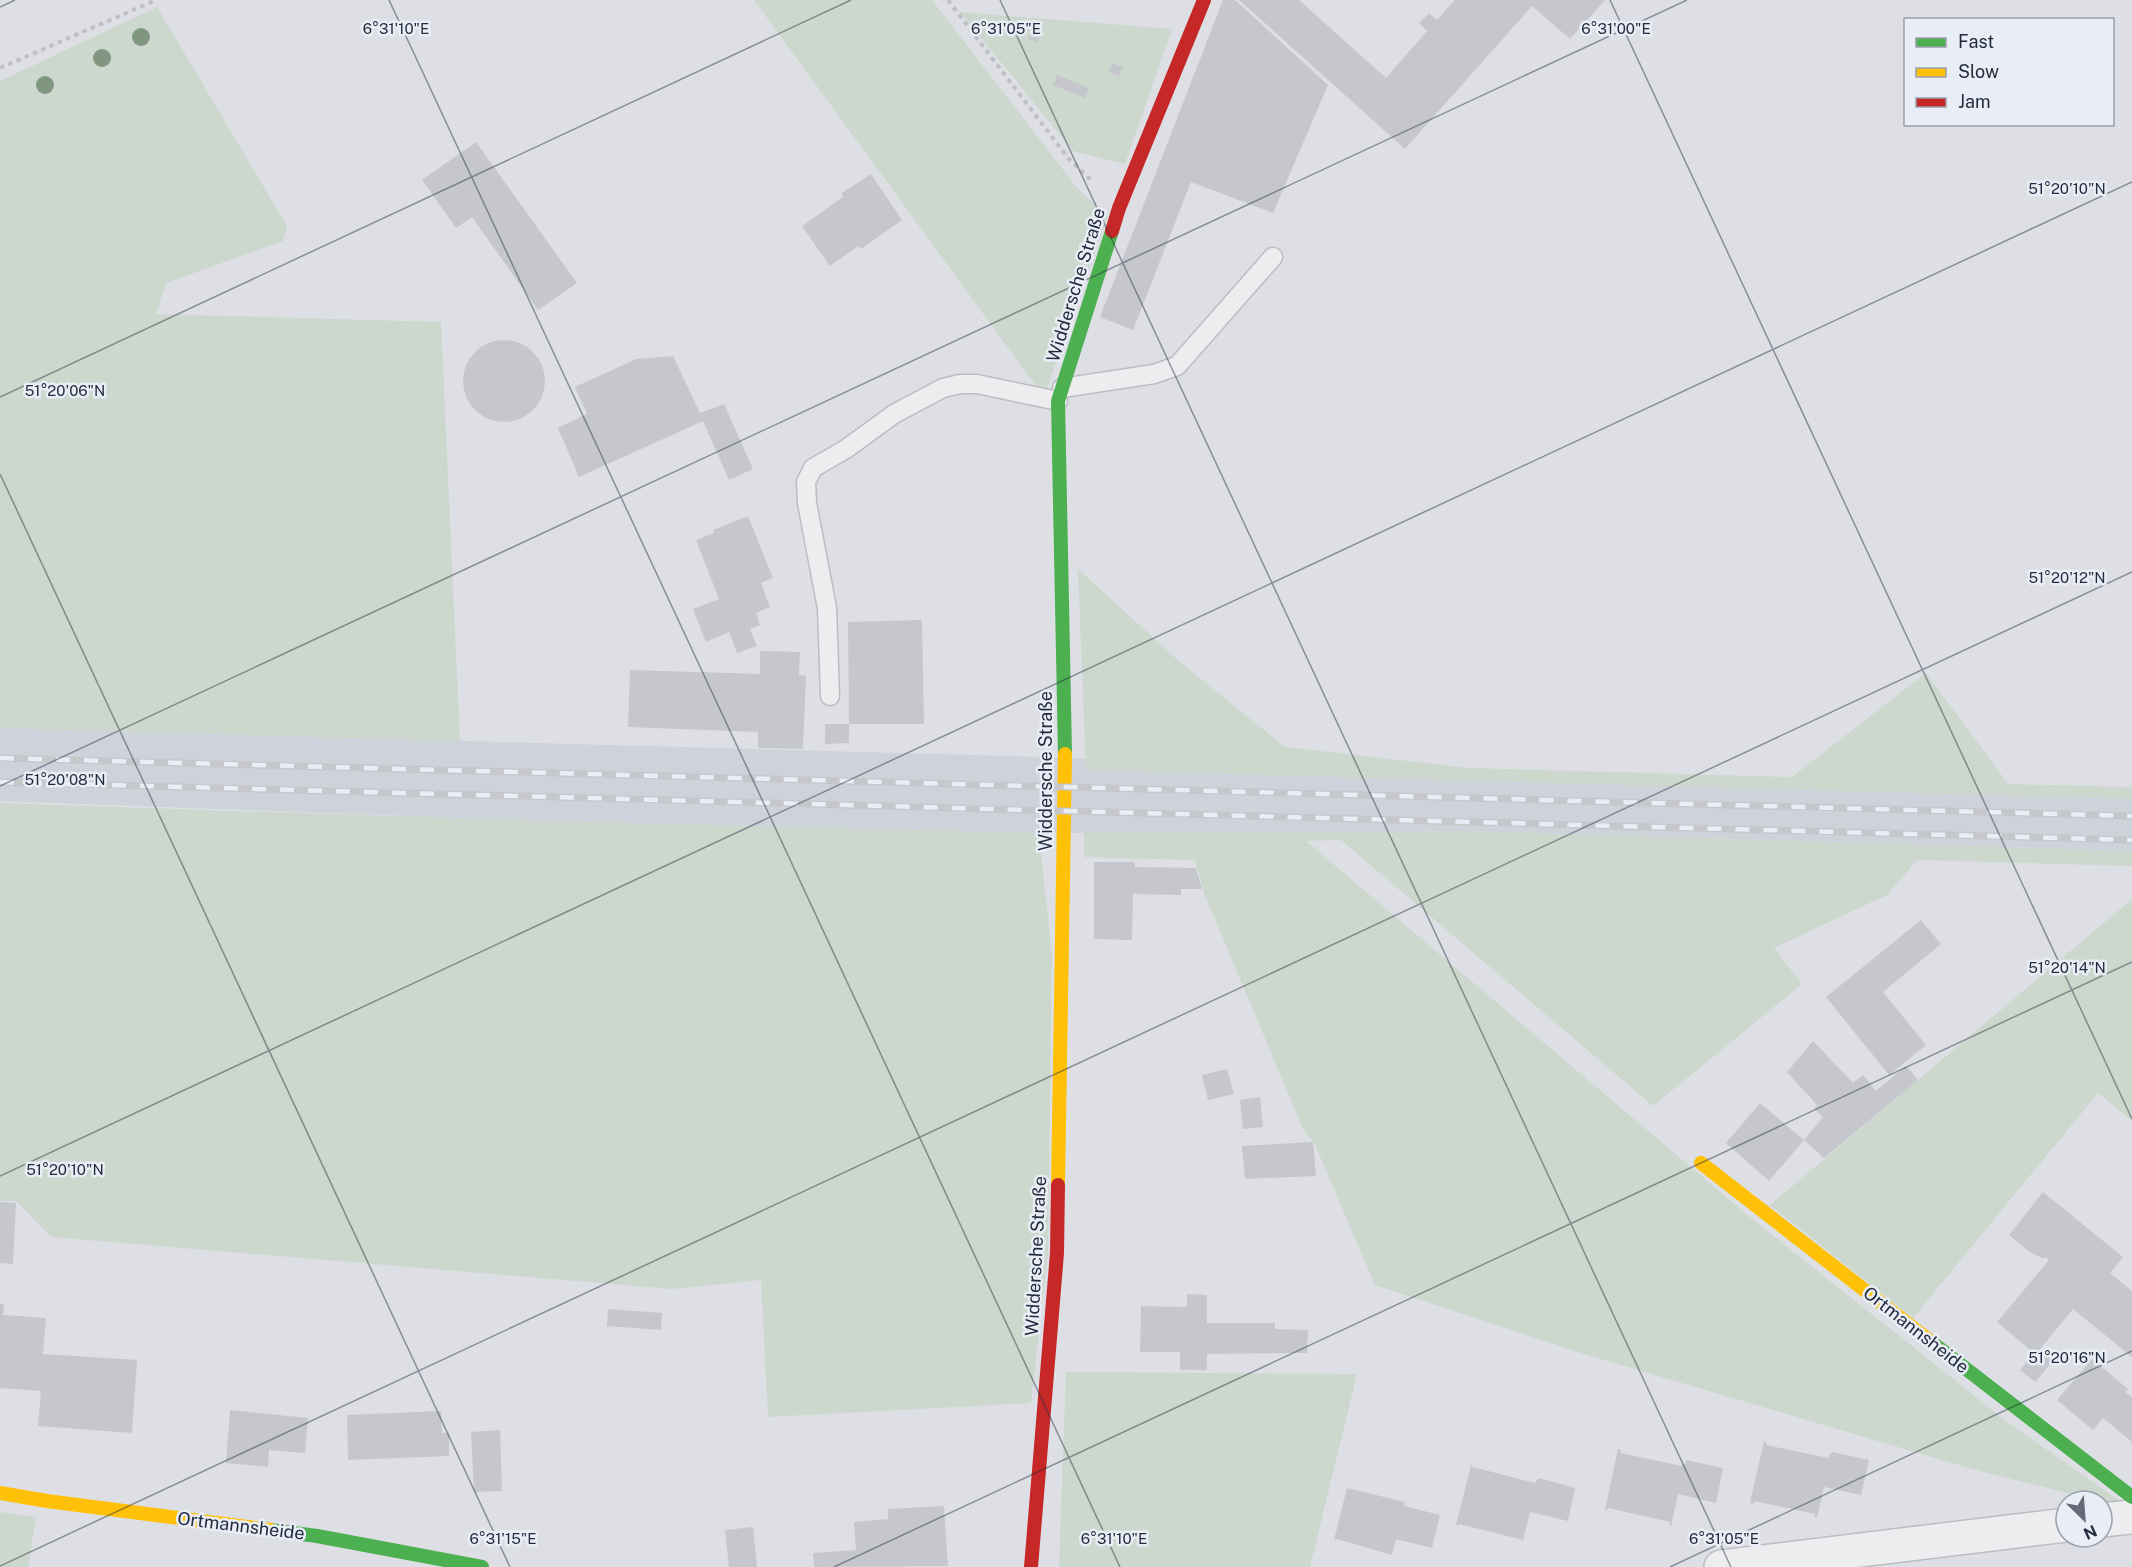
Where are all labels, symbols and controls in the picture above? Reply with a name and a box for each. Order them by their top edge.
legend [1904,18,2114,126]
text: 6°31'10"E [363,20,429,37]
text: 6°31'05"E [971,20,1041,37]
text: 6°31'00"E [1581,20,1651,37]
text: Fast [1958,31,1994,52]
text: Slow [1958,61,1999,82]
text: Jam [1958,91,1991,112]
text: 51°20'10"N [2028,180,2106,197]
street label: Widdersche Straße [1042,205,1109,364]
text: 51°20'06"N [25,382,105,399]
text: 51°20'12"N [2028,569,2106,586]
street label: Widdersche Straße [1035,691,1056,851]
text: 51°20'08"N [25,771,105,788]
text: 51°20'14"N [2028,959,2106,976]
text: 51°20'10"N [26,1161,104,1178]
street label: Widdersche Straße [1021,1176,1050,1336]
street label: Ortmannsheide [1859,1282,1973,1377]
text: 51°20'16"N [2028,1349,2106,1366]
north arrow [2054,1489,2114,1549]
street label: Ortmannsheide [176,1507,306,1544]
text: N [2080,1521,2100,1543]
text: 6°31'15"E [470,1530,536,1547]
text: 6°31'10"E [1081,1530,1147,1547]
text: 6°31'05"E [1689,1530,1759,1547]

